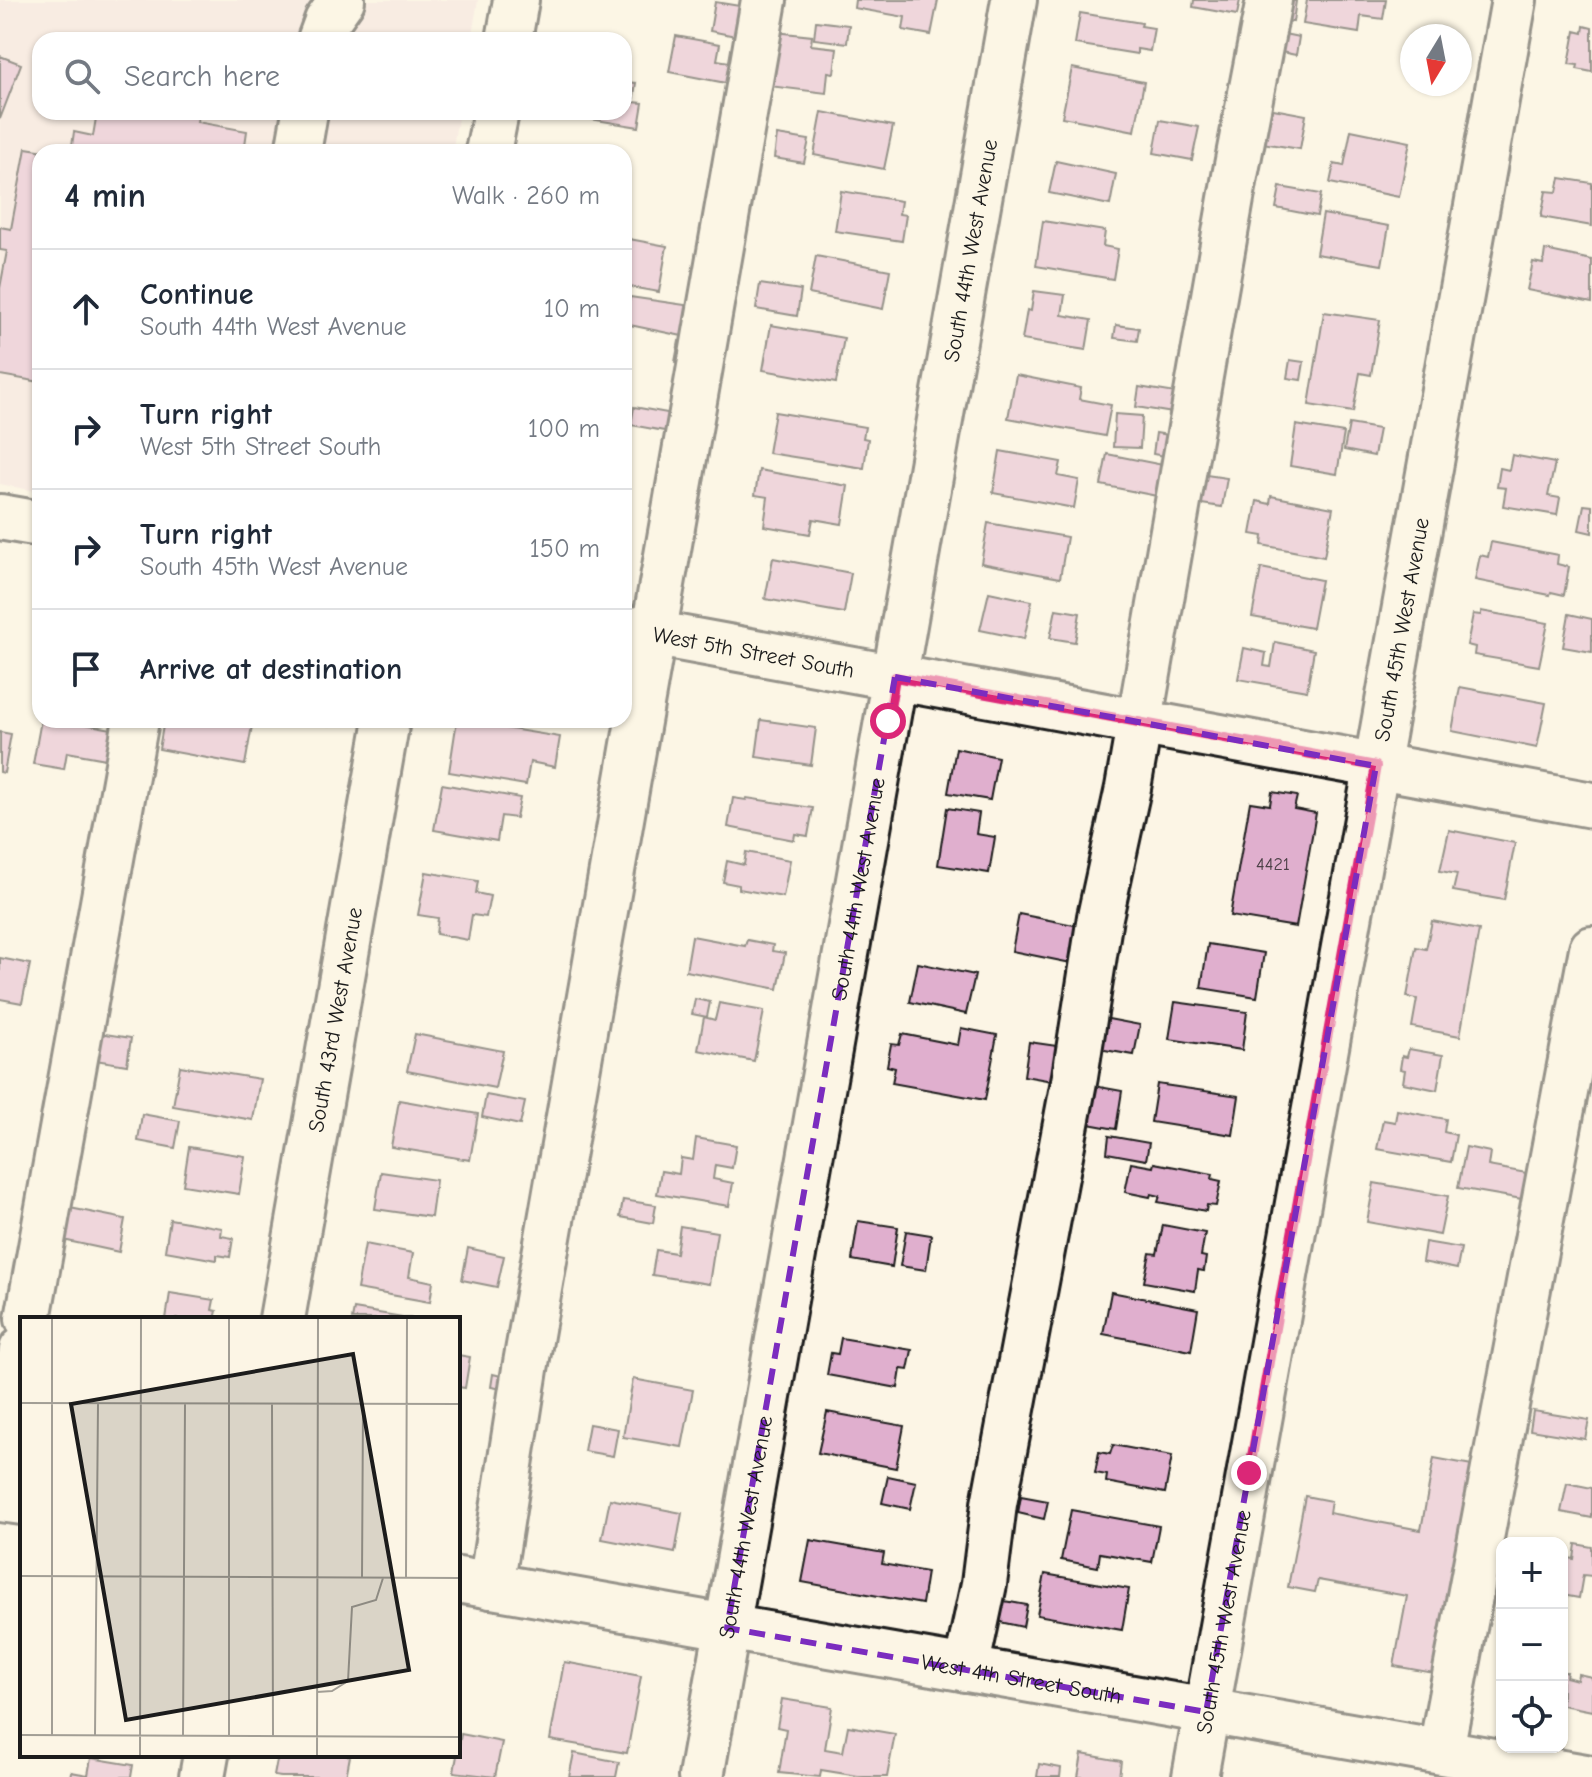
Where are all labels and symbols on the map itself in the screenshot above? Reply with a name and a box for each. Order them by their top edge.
north arrow [1400,24,1472,96]
street label: South 44th West Avenue [938,137,1003,364]
street label: South 45th West Avenue [1369,516,1435,744]
street label: West 5th Street South [651,622,857,684]
route start [870,703,906,739]
street label: South 44th West Avenue [826,775,891,1002]
house number: 4421 [1256,854,1290,875]
street label: South 43rd West Avenue [303,905,368,1134]
inset map [20,1317,460,1757]
street label: South 44th West Avenue [714,1414,778,1640]
route end [1231,1455,1267,1491]
street label: South 45th West Avenue [1191,1508,1257,1736]
street label: West 4th Street South [919,1649,1124,1710]

